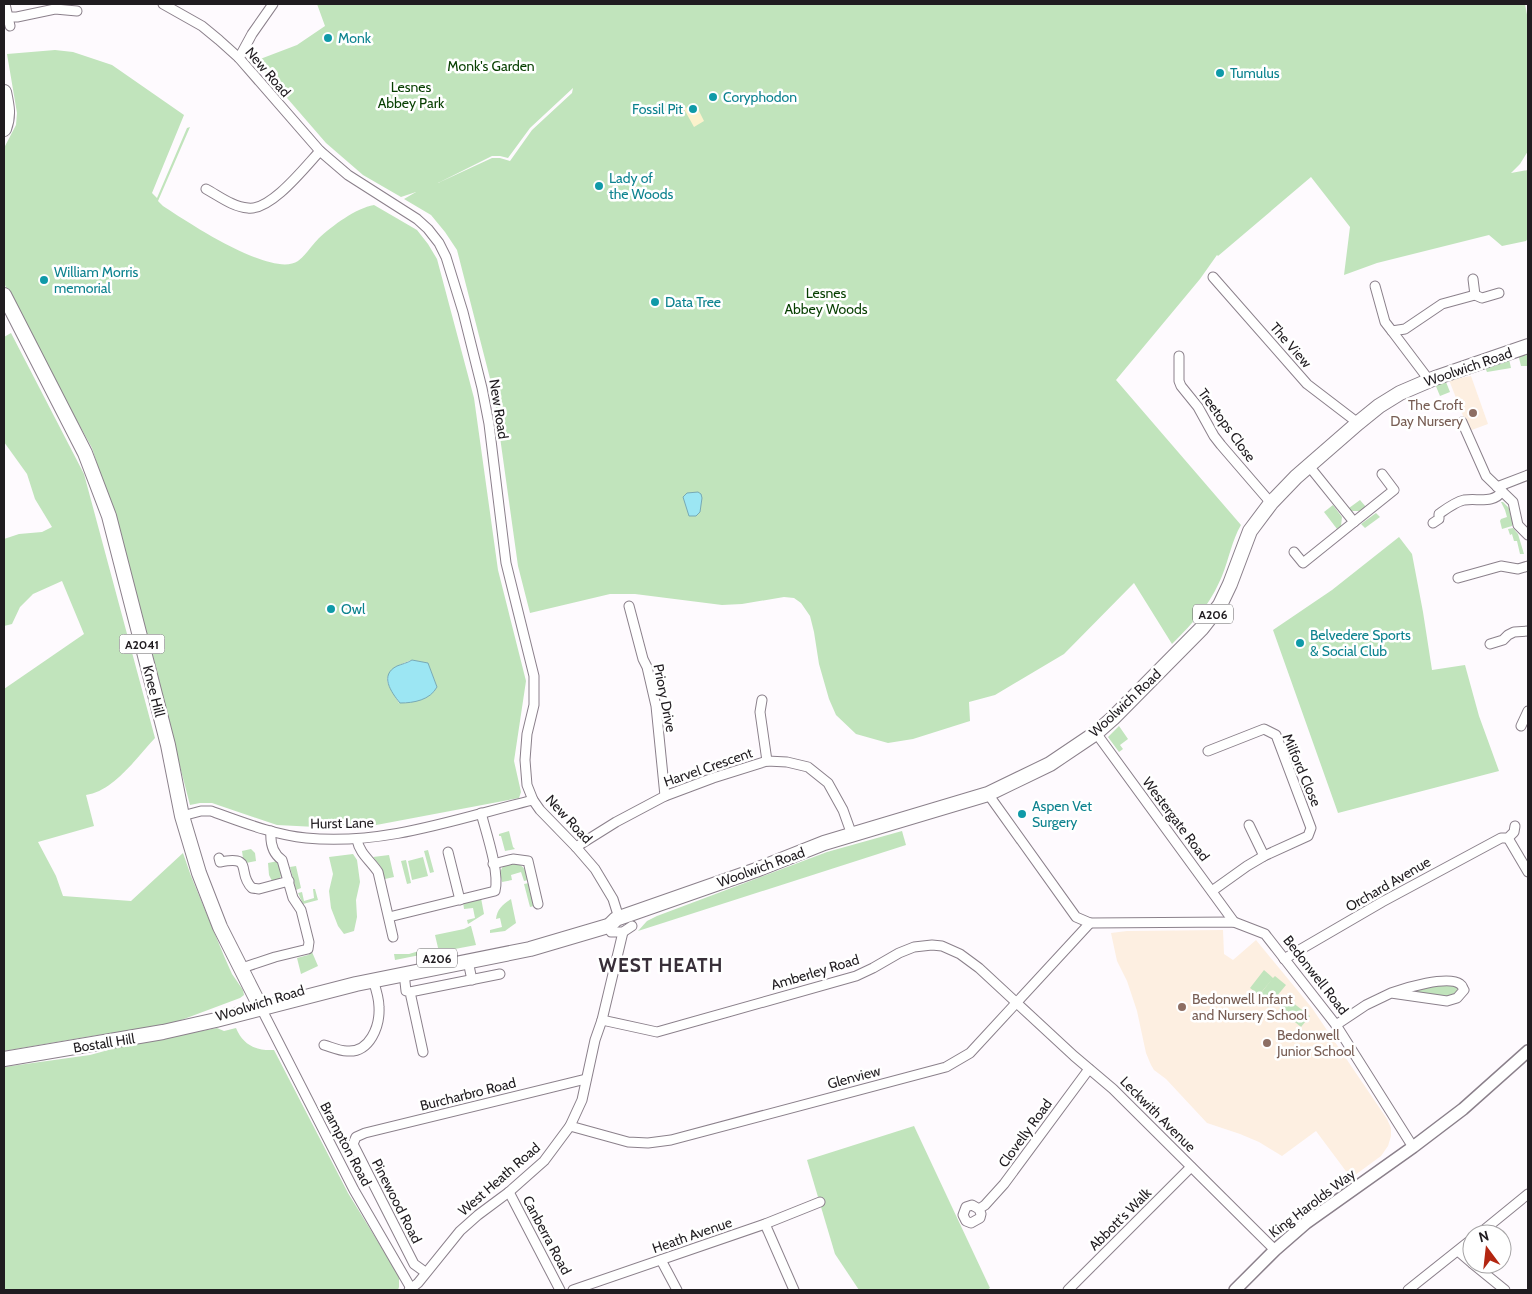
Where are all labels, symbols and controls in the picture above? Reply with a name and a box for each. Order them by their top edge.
place label: Monk [338,29,372,47]
marker: Monk [322,32,334,44]
street label: New Road [241,43,295,101]
park label: Monk's Garden [447,57,535,75]
place label: Tumulus [1230,64,1280,82]
marker: Tumulus [1214,67,1226,79]
park label: Lesnes Abbey Park [378,78,445,112]
place label: Coryphodon [723,88,797,106]
marker: Coryphodon [707,91,719,103]
place label: Fossil Pit [632,100,683,118]
marker: Fossil Pit [687,103,699,115]
place label: Lady of the Woods [609,169,673,203]
marker: Lady of the Woods [593,180,605,192]
place label: William Morris memorial [54,263,139,297]
marker: William Morris memorial [38,274,50,286]
park label: Lesnes Abbey Woods [784,284,868,318]
place label: Data Tree [665,293,721,311]
marker: Data Tree [649,296,661,308]
street label: The View [1266,318,1316,372]
street label: Woolwich Road [1422,344,1514,390]
street label: New Road [485,378,513,440]
street label: Treetops Close [1194,385,1260,465]
place label: The Croft Day Nursery [1390,396,1463,430]
marker: The Croft Day Nursery [1467,407,1479,419]
place label: Owl [341,600,366,618]
marker: Owl [325,603,337,615]
road number: A206 [1193,604,1233,624]
place label: Belvedere Sports & Social Club [1310,626,1411,660]
road number: A2041 [120,634,164,654]
marker: Belvedere Sports & Social Club [1294,637,1306,649]
street label: Priory Drive [650,662,680,734]
street label: Knee Hill [139,663,169,719]
street label: Woolwich Road [1085,665,1165,741]
street label: Milford Close [1279,731,1325,809]
street label: Harvel Crescent [661,743,755,791]
street label: Westergate Road [1139,773,1213,865]
street label: New Road [542,791,596,847]
place label: Aspen Vet Surgery [1032,797,1092,831]
marker: Aspen Vet Surgery [1016,808,1028,820]
street label: Hurst Lane [310,813,374,833]
street label: Woolwich Road [715,843,807,891]
street label: Orchard Avenue [1342,852,1434,916]
street label: Bedonwell Road [1279,932,1353,1018]
road number: A206 [417,948,457,968]
street label: Amberley Road [769,950,861,994]
district label: WEST HEATH [599,954,723,977]
street label: Woolwich Road [213,981,307,1025]
place label: Bedonwell Infant and Nursery School [1192,990,1308,1024]
marker: Bedonwell Infant and Nursery School [1176,1001,1188,1013]
place label: Bedonwell Junior School [1276,1026,1355,1060]
street label: Bostall Hill [72,1029,137,1057]
marker: Bedonwell Junior School [1261,1037,1273,1049]
street label: Glenview [825,1061,883,1093]
street label: Leckwith Avenue [1116,1072,1200,1156]
street label: Burcharbro Road [418,1073,518,1115]
street label: Clovelly Road [994,1095,1056,1171]
street label: Brampton Road [316,1099,376,1189]
street label: West Heath Road [454,1138,544,1220]
street label: Pinewood Road [368,1156,426,1246]
street label: King Harolds Way [1265,1165,1359,1241]
street label: Abbott's Walk [1085,1183,1156,1254]
street label: Canberra Road [519,1192,575,1278]
street label: Heath Avenue [650,1213,734,1257]
north arrow [1462,1224,1512,1274]
text: N [1477,1226,1491,1246]

